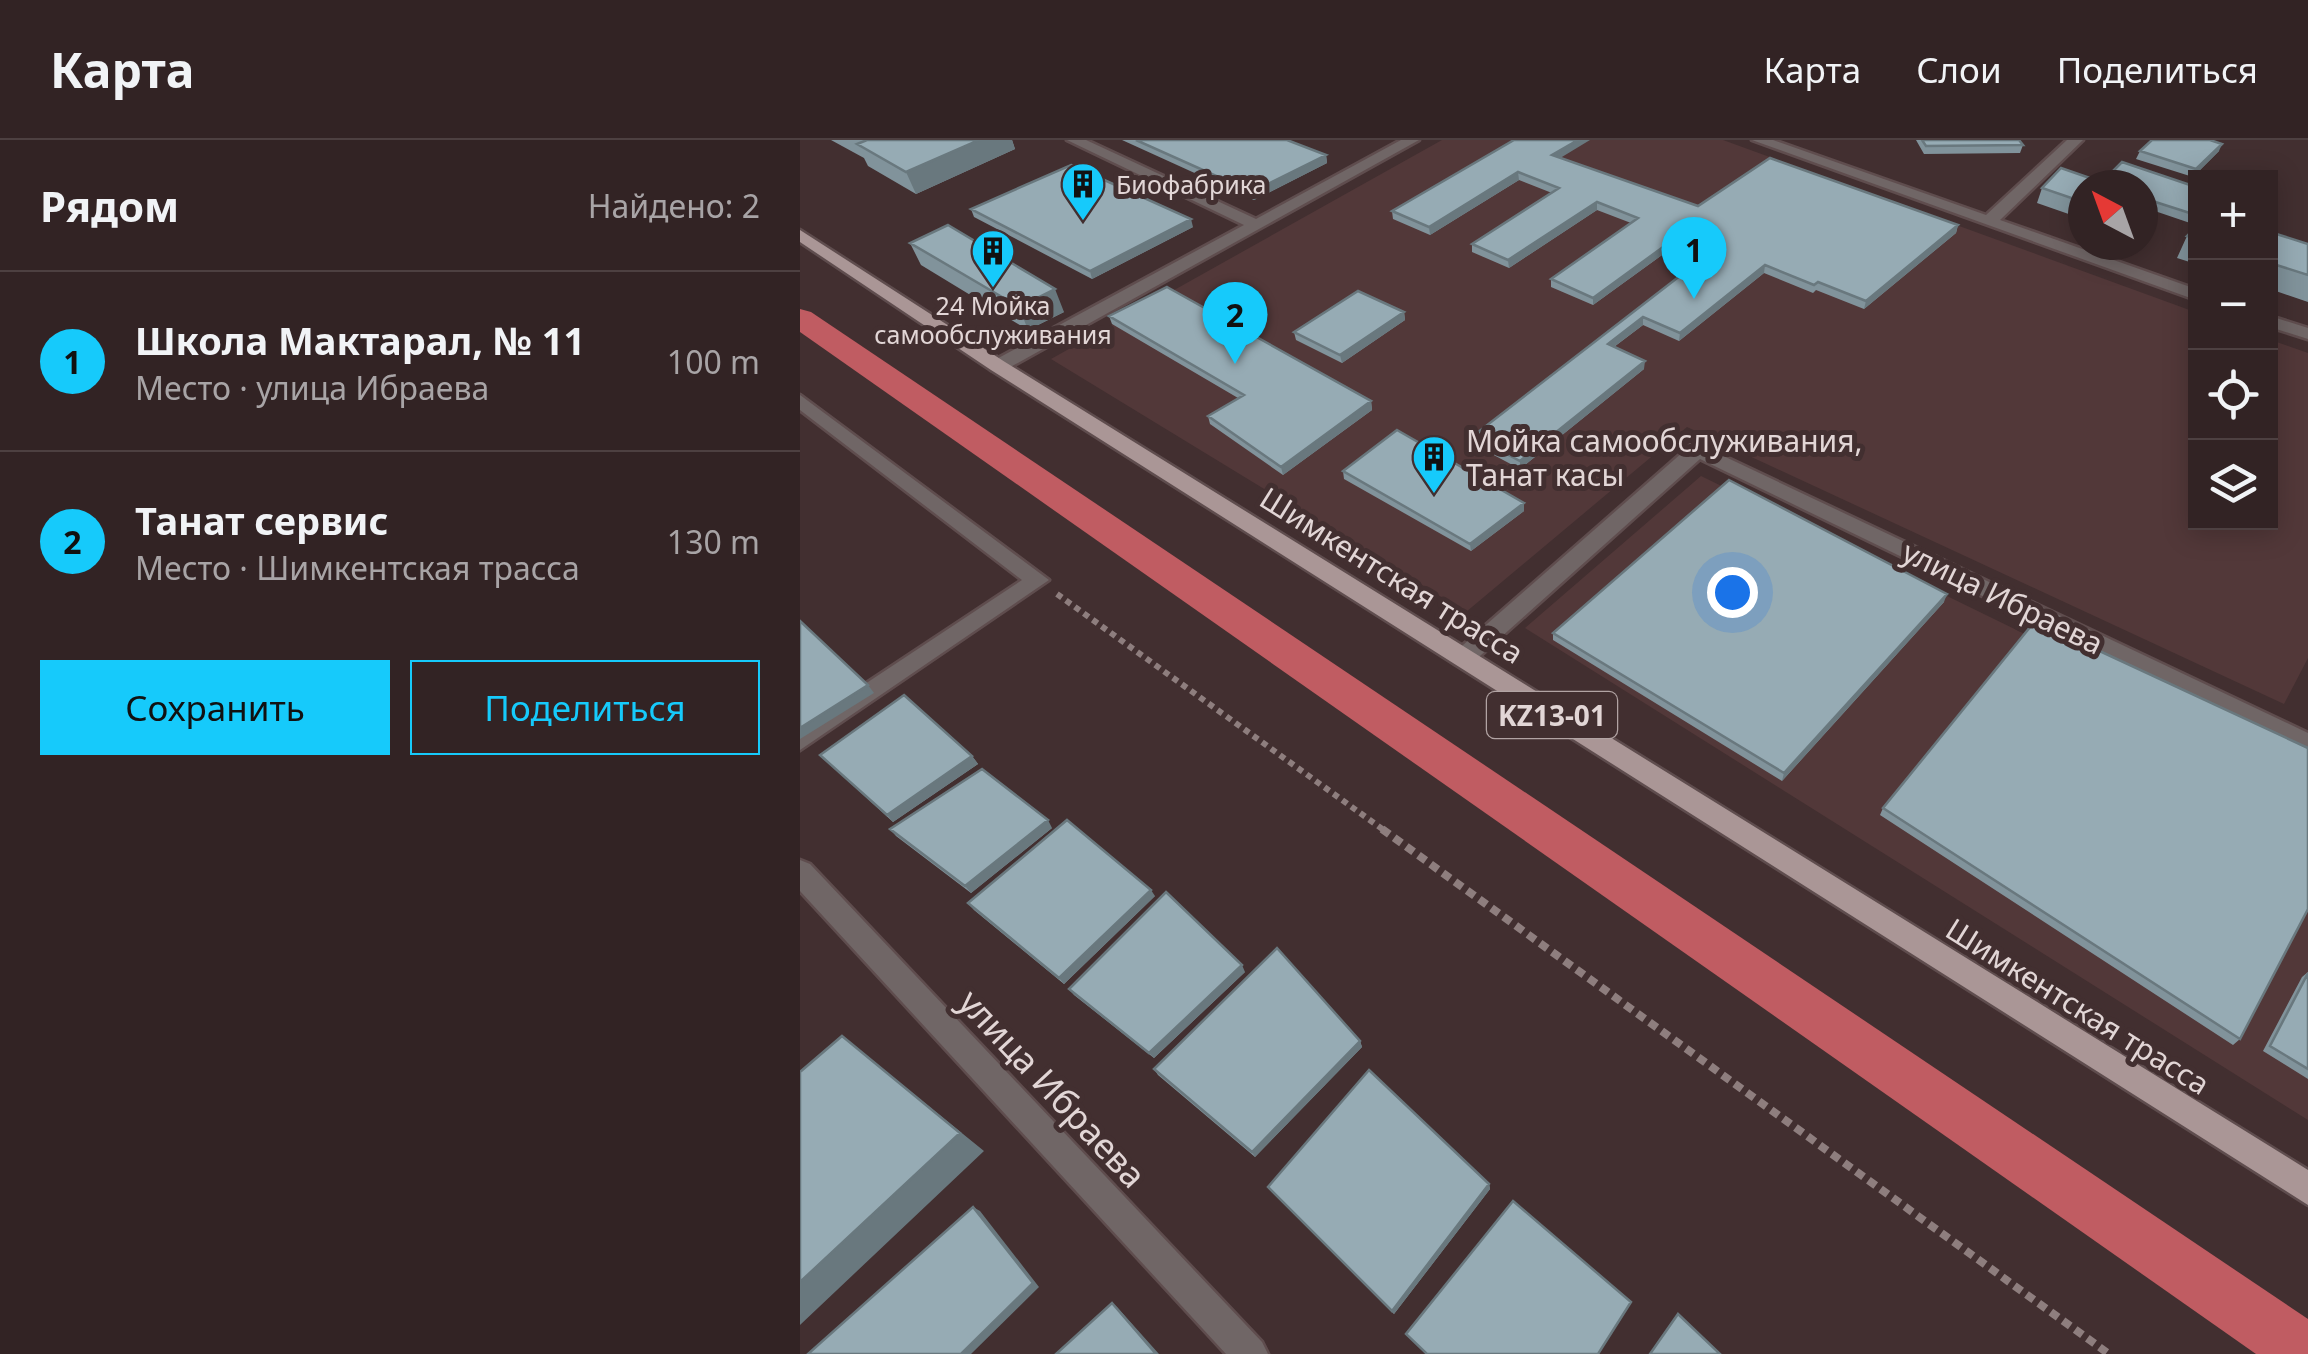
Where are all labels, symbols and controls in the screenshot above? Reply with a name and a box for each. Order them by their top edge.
text: Карта [50,37,194,102]
text: Карта [1764,46,1861,93]
text: Слои [1916,46,2002,93]
text: Поделиться [2057,46,2258,93]
building icon: Биофабрика [1060,161,1106,222]
place label: Биофабрика [1116,167,1266,201]
north arrow [2068,170,2158,260]
map controls [2188,170,2278,530]
button: + [2188,170,2278,260]
text: Рядом [40,177,179,234]
text: Найдено: 2 [588,184,760,227]
pin: 1 [1662,216,1726,299]
building icon: 24 Мойка самообслуживания [970,228,1016,289]
button: − [2188,260,2278,350]
pin: 2 [1202,282,1268,364]
place label: 24 Мойка самообслуживания [874,288,1112,351]
text: Школа Мактарал, № 11 [135,314,585,366]
text: 1 [63,340,82,383]
text: 100 m [667,340,760,383]
button: locate [2188,350,2278,440]
text: Место · улица Ибраева [135,366,489,409]
place label: Мойка самообслуживания, Танат касы [1466,420,1863,495]
building icon: Мойка самообслуживания, Танат касы [1411,434,1457,495]
button: layers [2188,440,2278,530]
street label: Шимкентская трасса [1252,477,1532,673]
text: Танат сервис [135,494,388,546]
text: 2 [63,520,82,563]
text: 130 m [667,520,760,563]
street label: улица Ибраева [1896,531,2110,663]
text: Место · Шимкентская трасса [135,546,580,589]
your location [1707,567,1758,618]
button: Сохранить [40,660,390,755]
button: Поделиться [410,660,760,755]
road number: KZ13-01 [1487,692,1617,738]
street label: Шимкентская трасса [1938,908,2218,1104]
street label: улица Ибраева [949,979,1157,1197]

